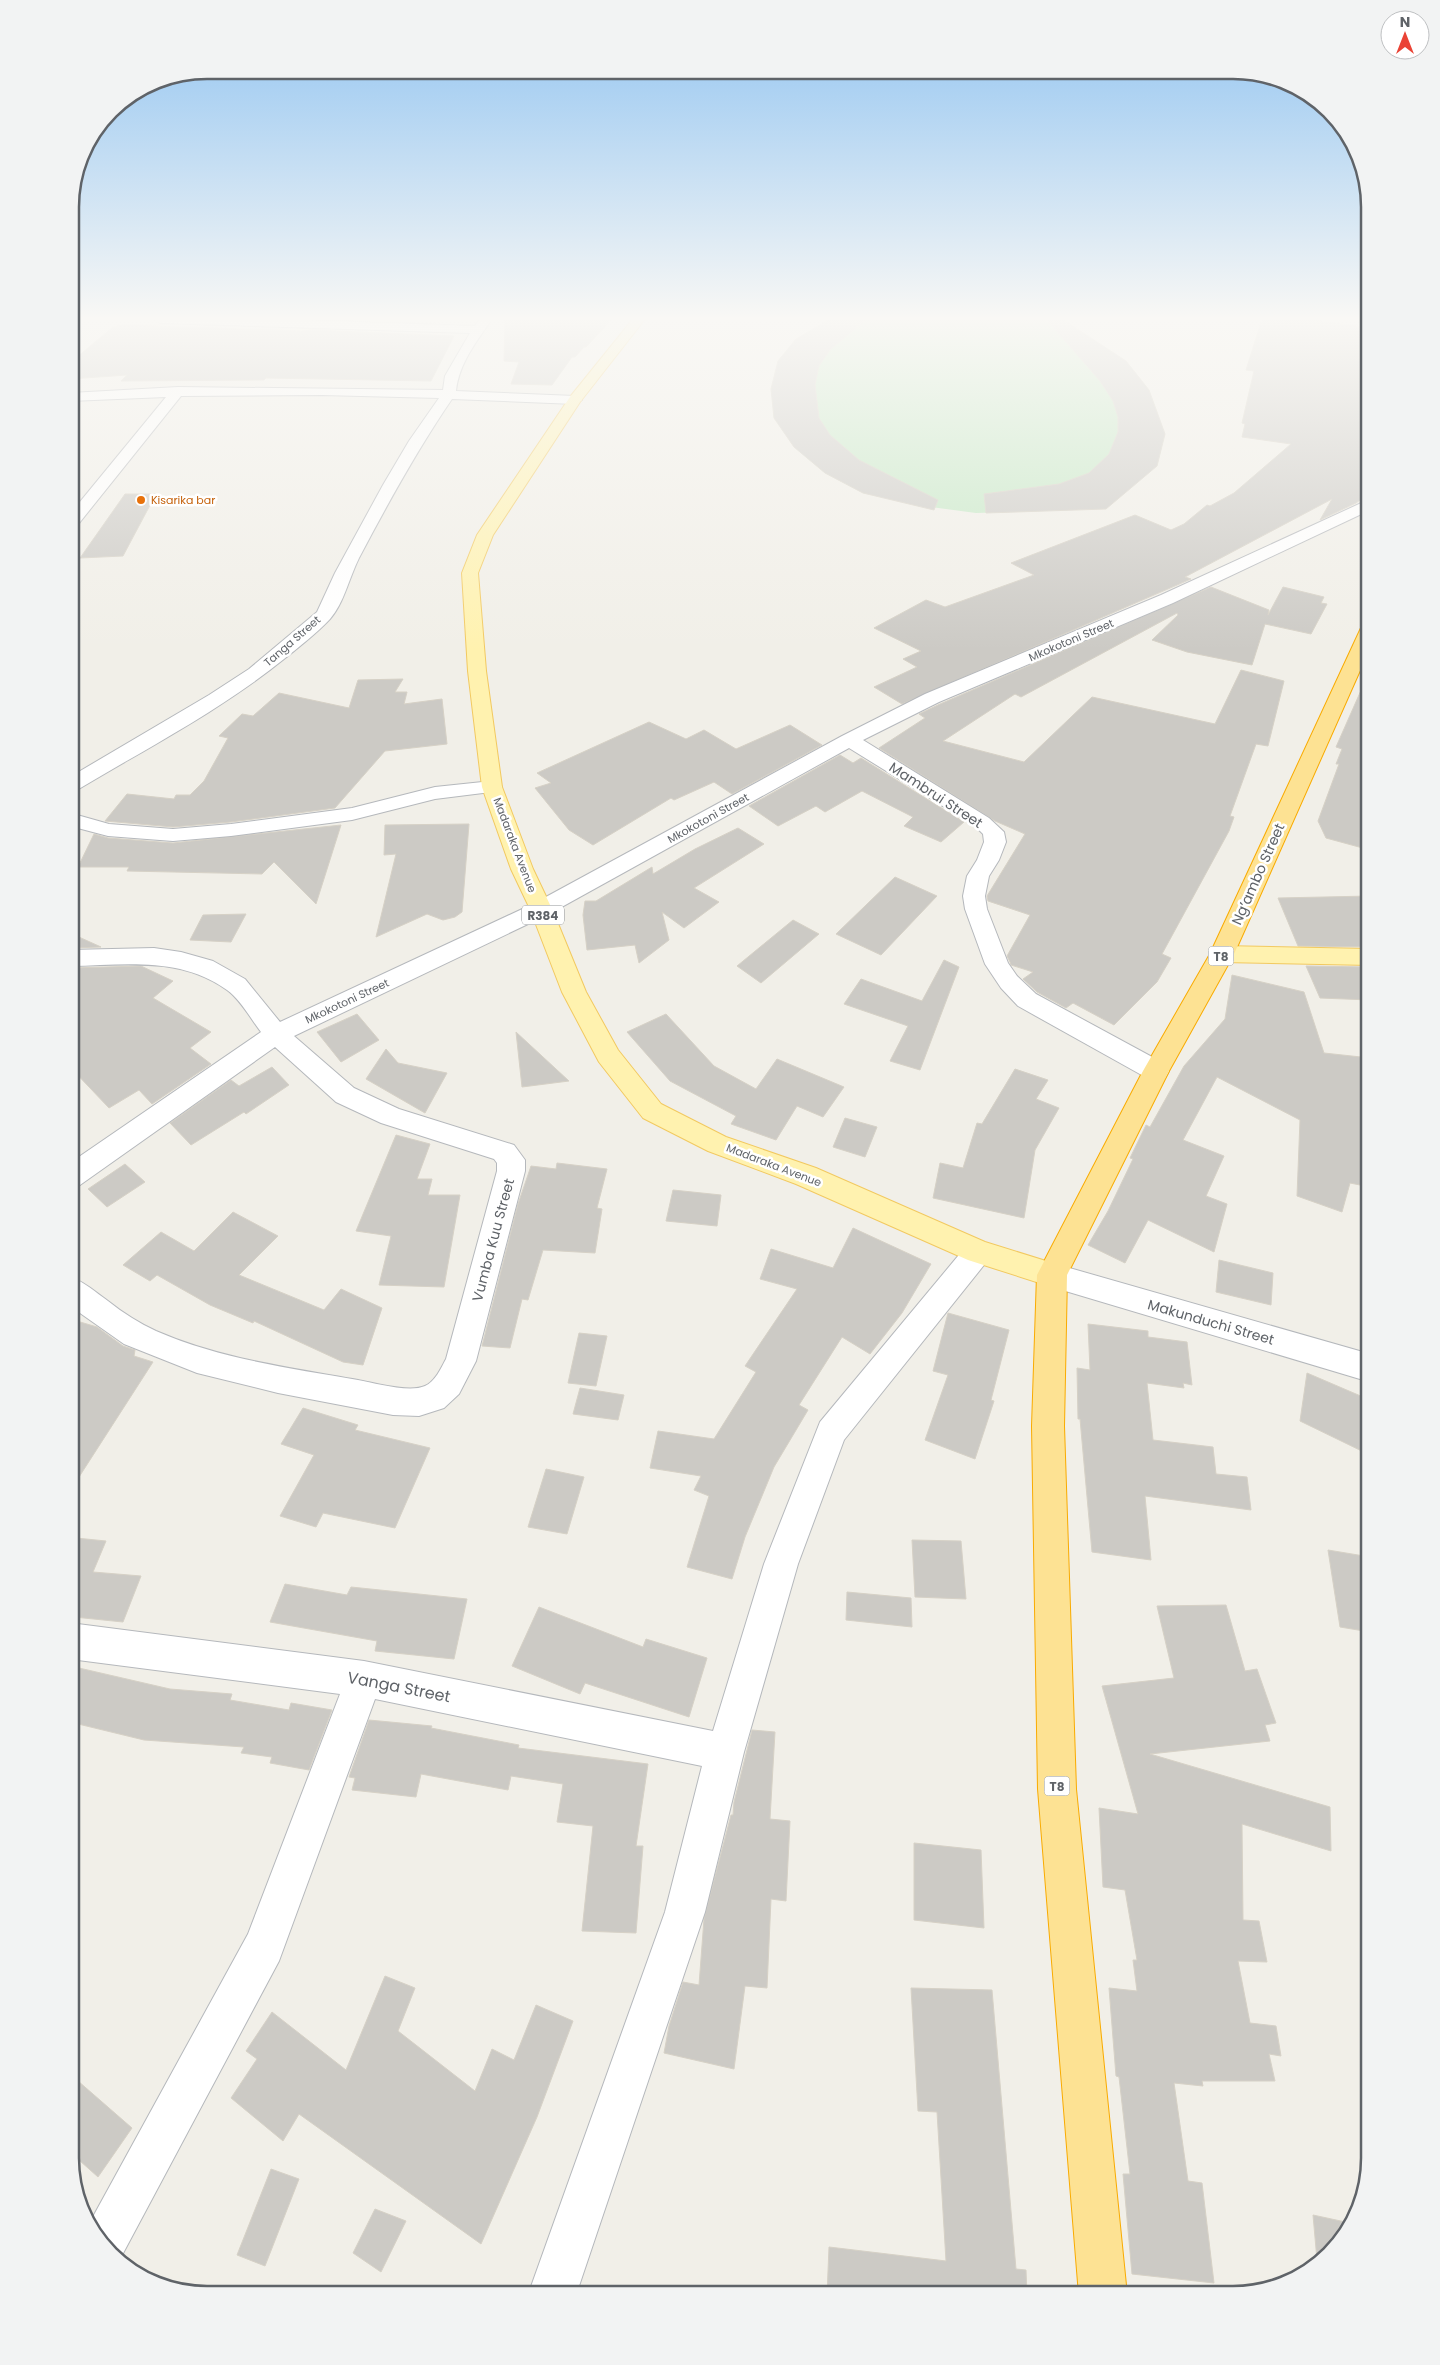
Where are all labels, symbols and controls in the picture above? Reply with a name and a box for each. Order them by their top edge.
north arrow [1380,10,1430,60]
text: N [1400,12,1410,32]
place label: Kisarika bar [151,492,215,508]
marker: Kisarika bar [135,494,147,506]
street label: Tanga Street [260,612,324,670]
street label: Mkokotoni Street [1026,615,1116,665]
street label: Mambrui Street [885,757,987,833]
street label: Mkokotoni Street [664,789,752,847]
street label: Madaraka Avenue [489,795,541,895]
street label: Ng’ambo Street [1227,820,1289,928]
road number: R384 [522,906,564,924]
road number: T8 [1208,946,1234,966]
street label: Mkokotoni Street [302,975,392,1027]
street label: Madaraka Avenue [724,1139,824,1191]
street label: Vumba Kuu Street [467,1176,519,1304]
street label: Makunduchi Street [1145,1294,1277,1350]
street label: Vanga Street [345,1666,453,1708]
road number: T8 [1044,1776,1070,1795]

